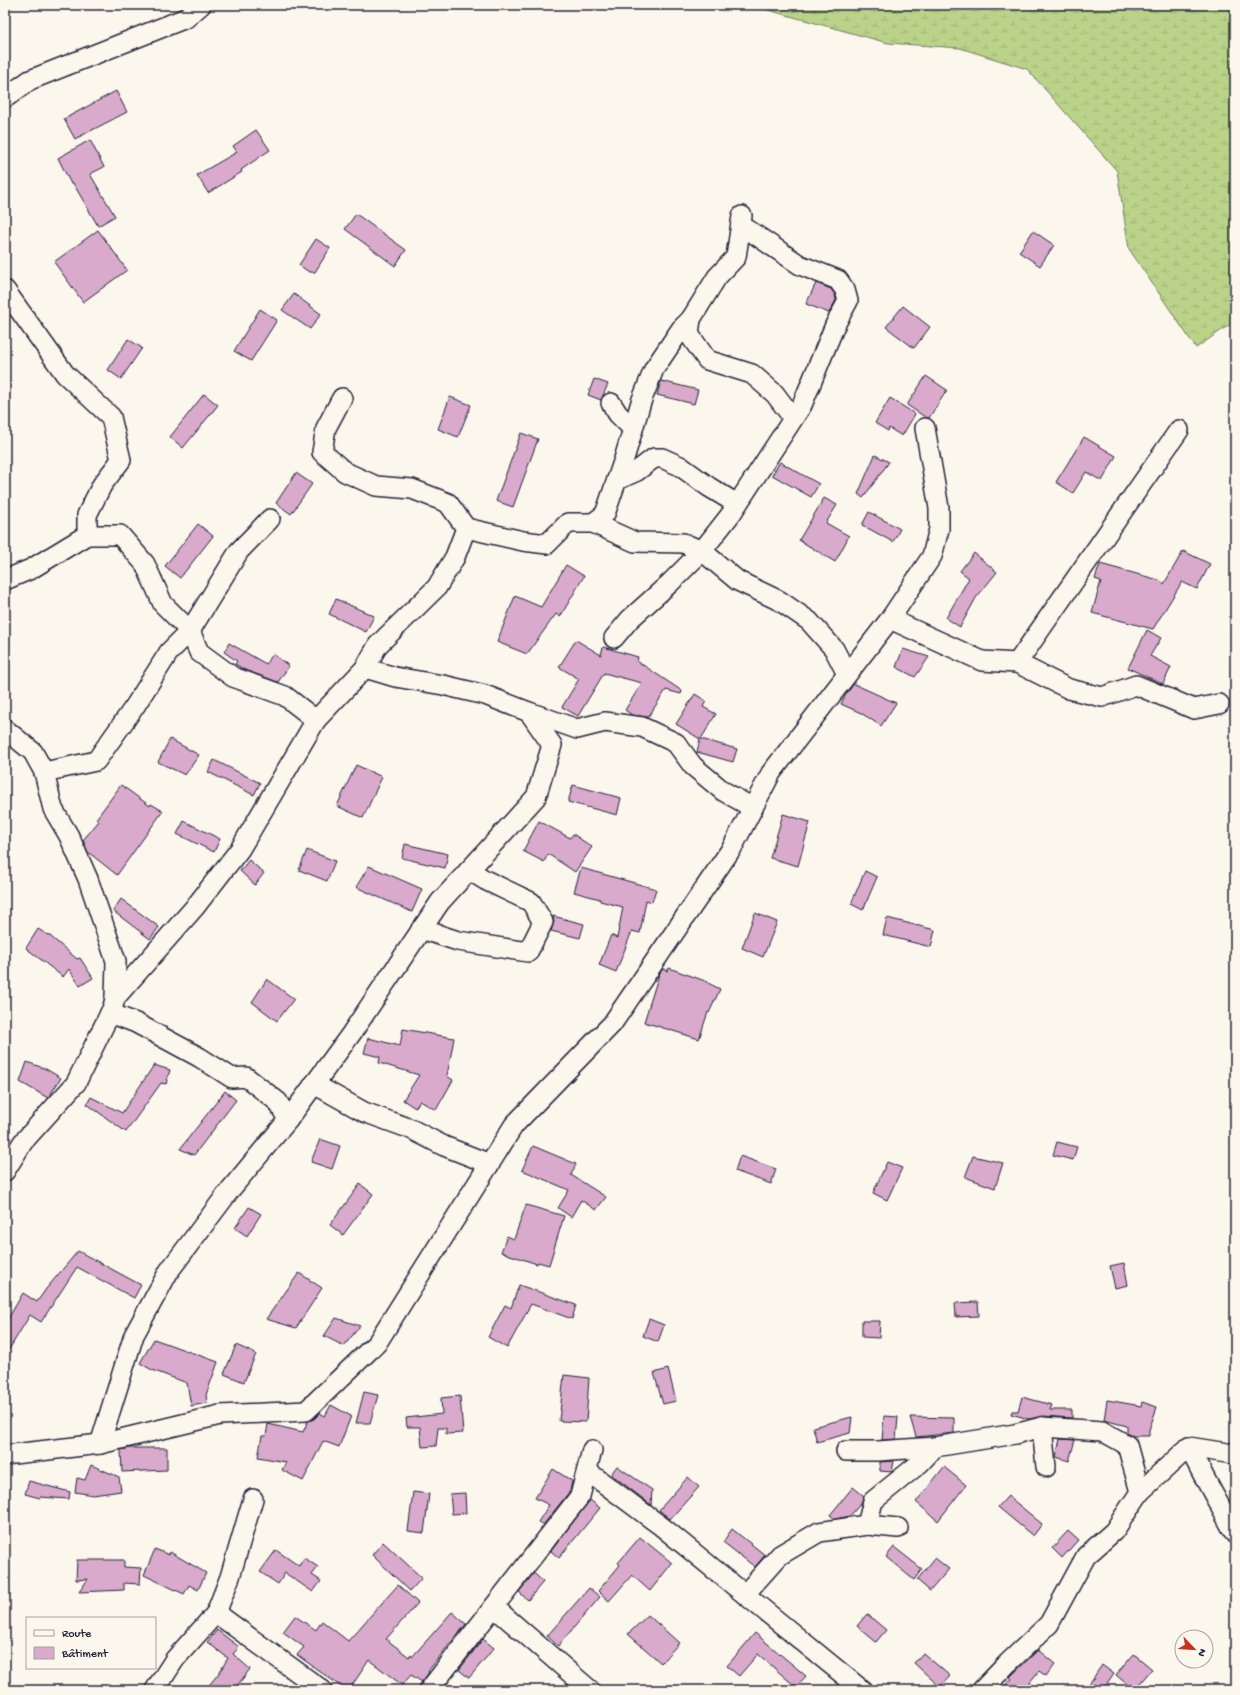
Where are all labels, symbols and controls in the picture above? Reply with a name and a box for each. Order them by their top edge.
legend [26,1617,156,1669]
text: Route [62,1628,92,1642]
north arrow [1174,1629,1214,1669]
text: N [1194,1647,1208,1658]
text: Bâtiment [61,1648,109,1662]

